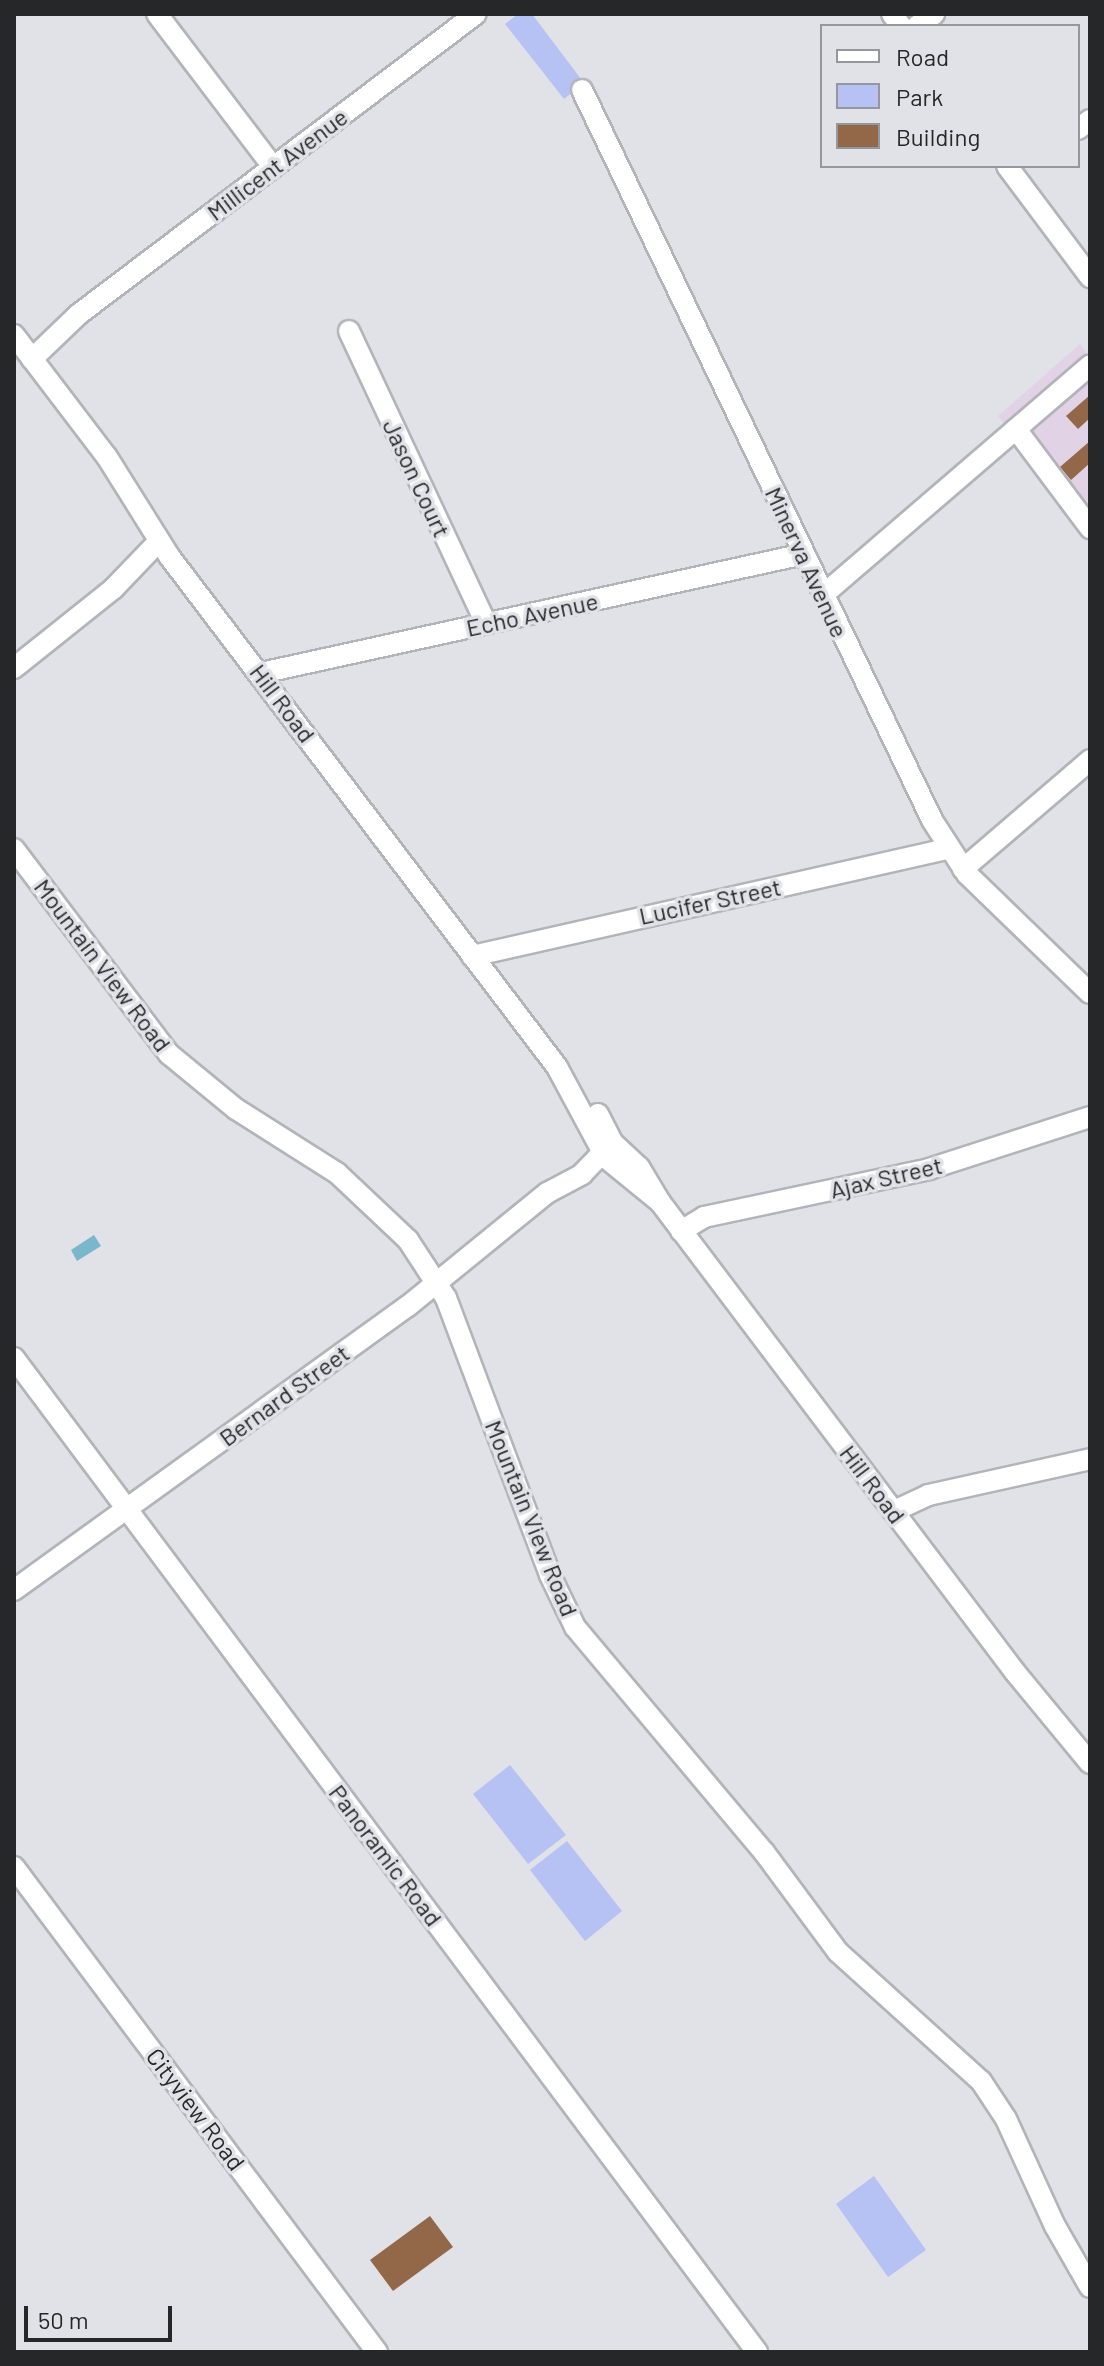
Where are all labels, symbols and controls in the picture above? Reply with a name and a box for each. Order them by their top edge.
legend [820,24,1080,168]
text: Road [896,42,949,71]
text: Park [896,82,943,111]
street label: Millicent Avenue [201,102,353,226]
text: Building [896,122,980,151]
street label: Jason Court [377,414,457,542]
street label: Minerva Avenue [760,482,854,642]
street label: Echo Avenue [464,586,600,642]
street label: Hill Road [244,658,322,748]
street label: Lucifer Street [636,872,784,930]
street label: Mountain View Road [29,873,177,1057]
street label: Ajax Street [827,1150,945,1204]
street label: Bernard Street [213,1338,355,1452]
street label: Mountain View Road [480,1416,584,1620]
street label: Hill Road [834,1439,912,1529]
street label: Panoramic Road [323,1779,449,1931]
street label: Cityview Road [141,2042,251,2176]
scale bar [28,2290,176,2340]
text: 50 m [38,2305,89,2334]

